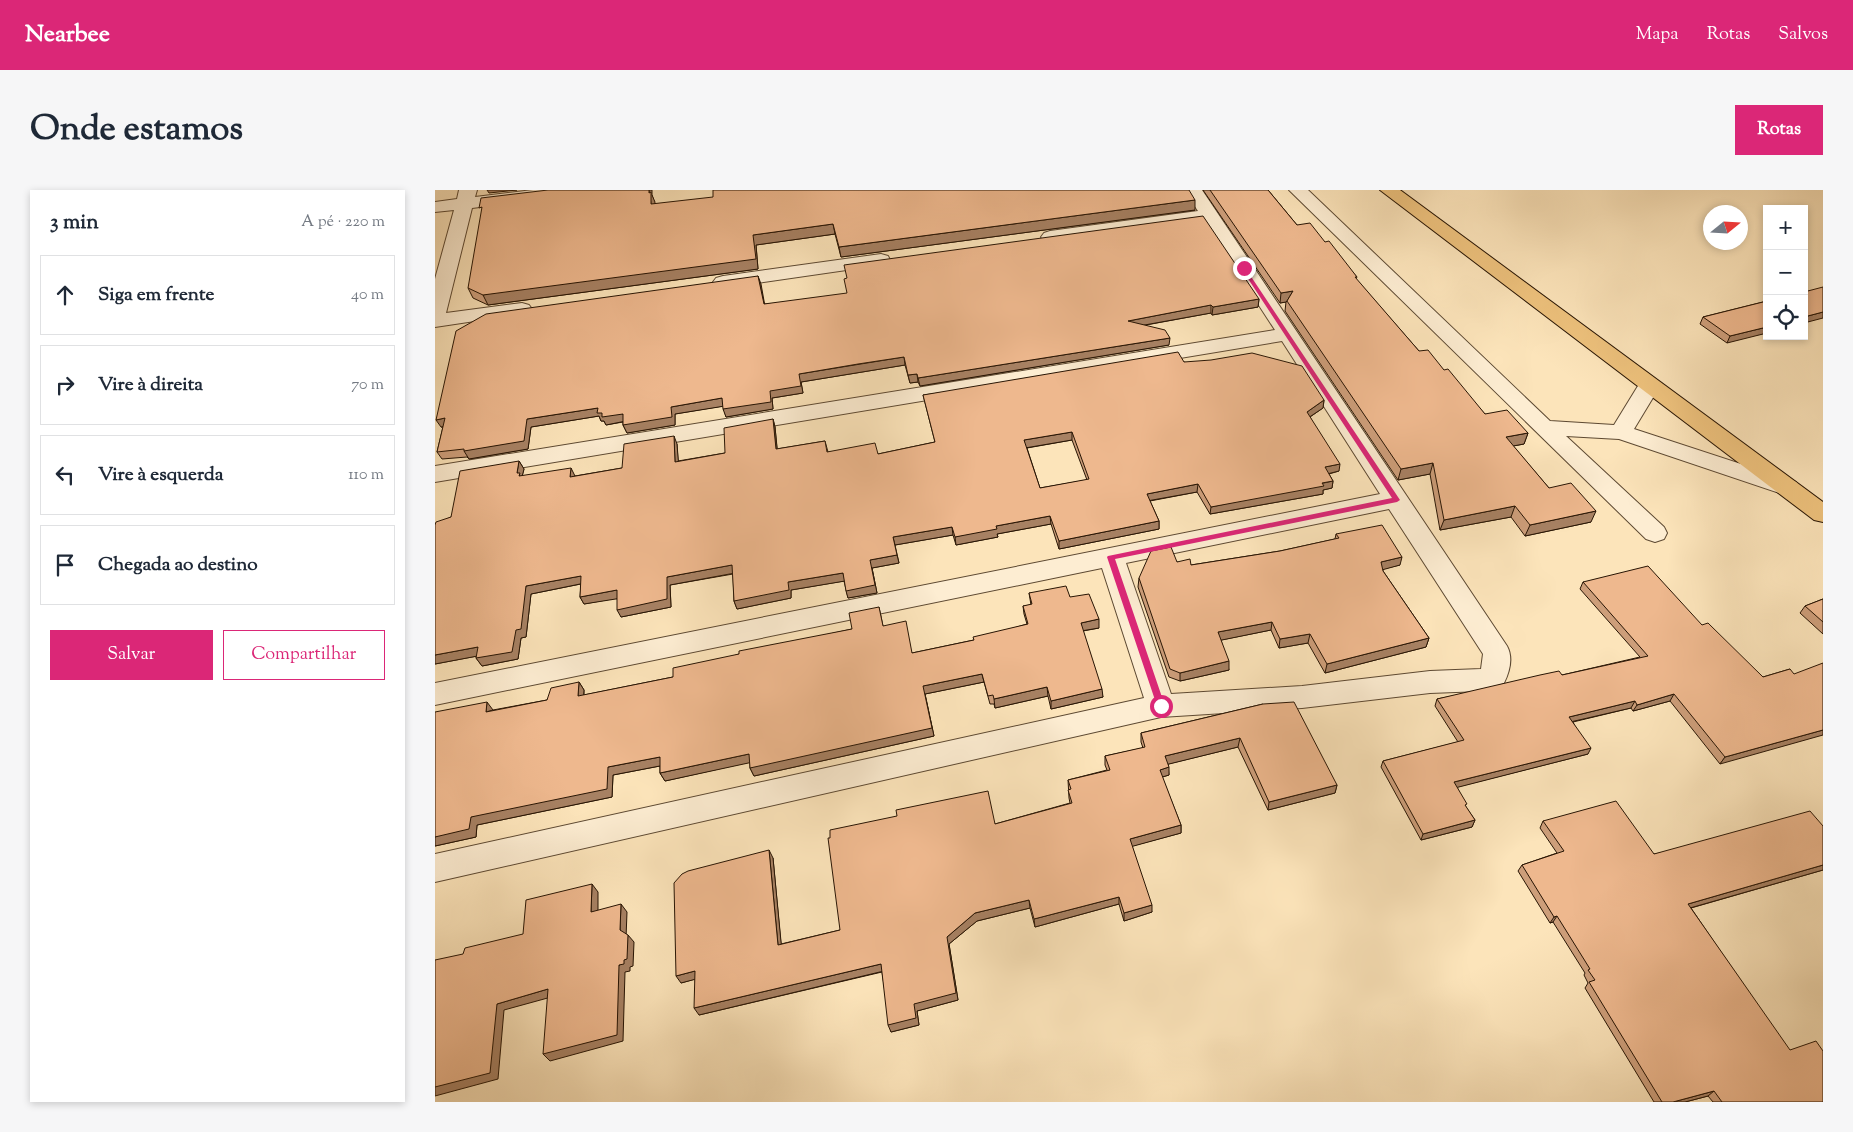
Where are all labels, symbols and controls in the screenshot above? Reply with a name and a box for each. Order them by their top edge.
text: Nearbee [25,18,110,52]
text: Mapa [1636,22,1679,48]
text: Rotas [1707,22,1750,48]
text: Salvos [1778,22,1828,48]
text: Onde estamos [30,105,243,156]
button: Rotas [1735,105,1823,155]
north arrow [1703,205,1748,250]
map controls [1763,205,1808,340]
button: + [1763,205,1808,250]
text: 3 min [50,208,99,238]
text: A pé · 220 m [301,211,385,234]
button: − [1763,250,1808,295]
route end [1233,257,1256,280]
icon: ahead [51,281,79,309]
text: Siga em frente [98,282,214,309]
text: 40 m [351,284,384,307]
button: locate [1763,295,1808,340]
icon: right [51,371,79,399]
text: Vire à direita [98,372,203,399]
text: 70 m [351,374,384,397]
icon: left [51,461,79,489]
text: Vire à esquerda [98,462,224,489]
text: 110 m [348,464,384,487]
icon: arrive [51,551,79,579]
text: Chegada ao destino [98,552,258,579]
button: Salvar [50,630,213,680]
button: Compartilhar [223,630,385,680]
route start [1150,695,1173,718]

